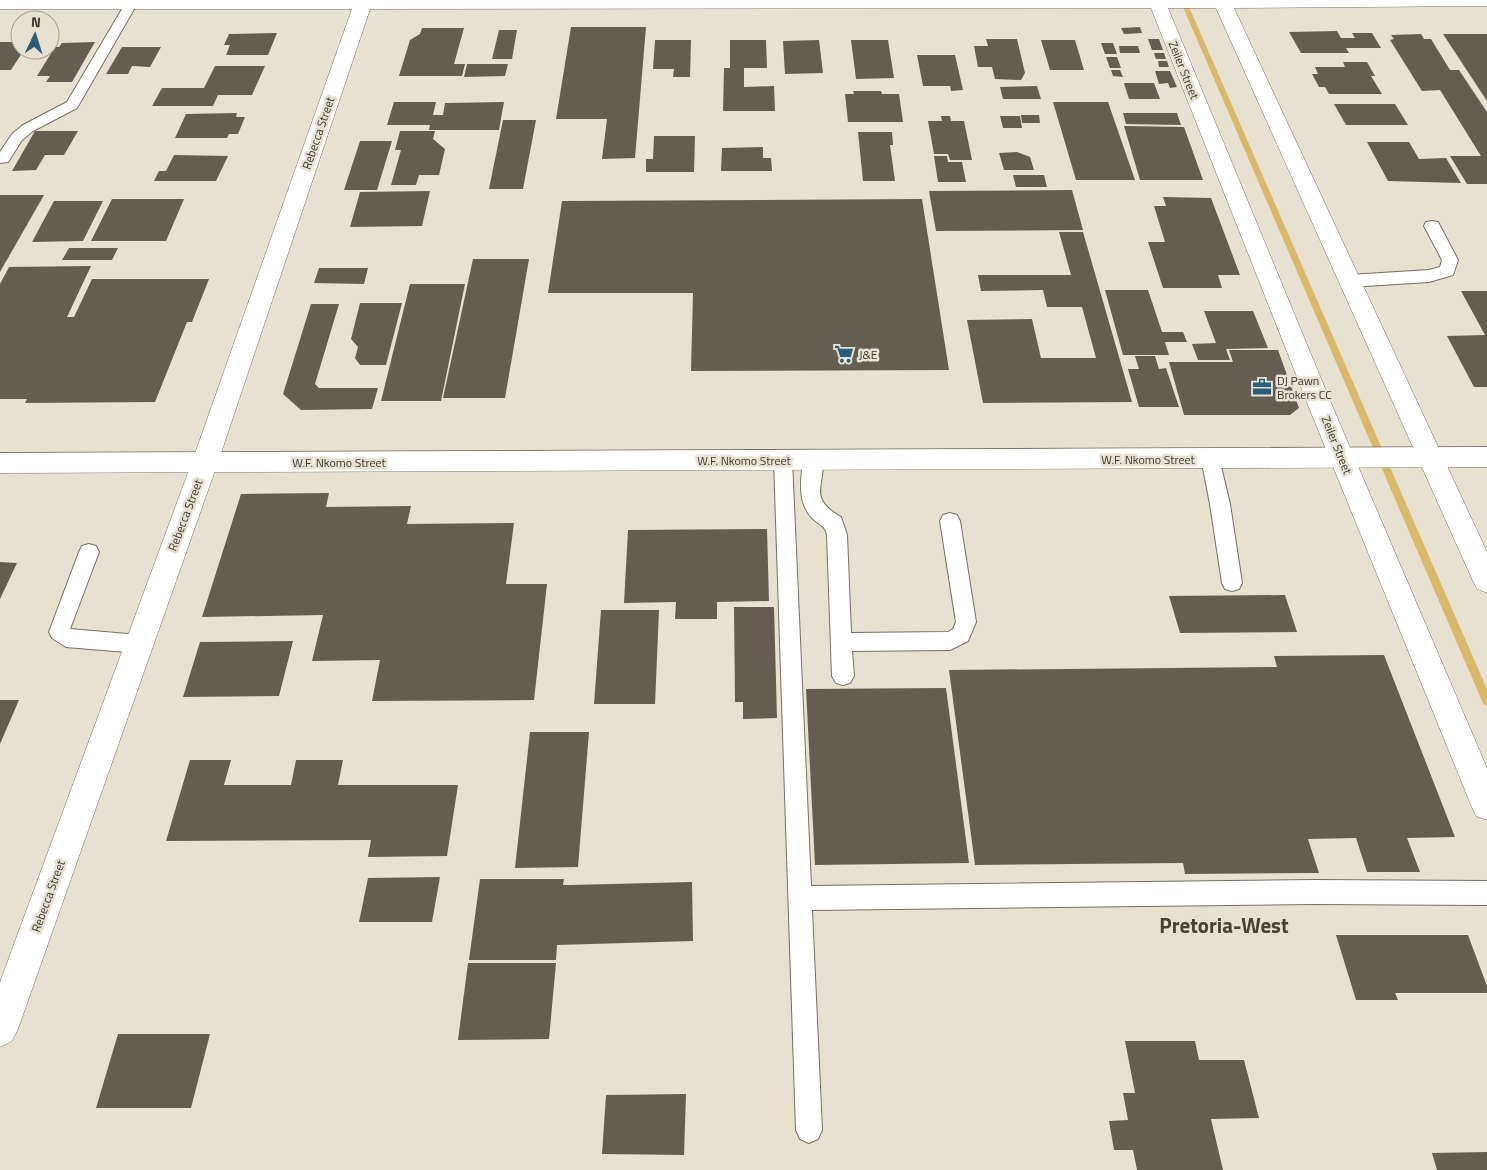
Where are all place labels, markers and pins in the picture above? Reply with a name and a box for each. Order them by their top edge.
supermarket icon: J&E [833,343,855,365]
place label: J&E [859,345,878,364]
place label: DJ Pawn Brokers CC [1277,371,1332,404]
office icon: DJ Pawn Brokers CC [1251,376,1273,398]

